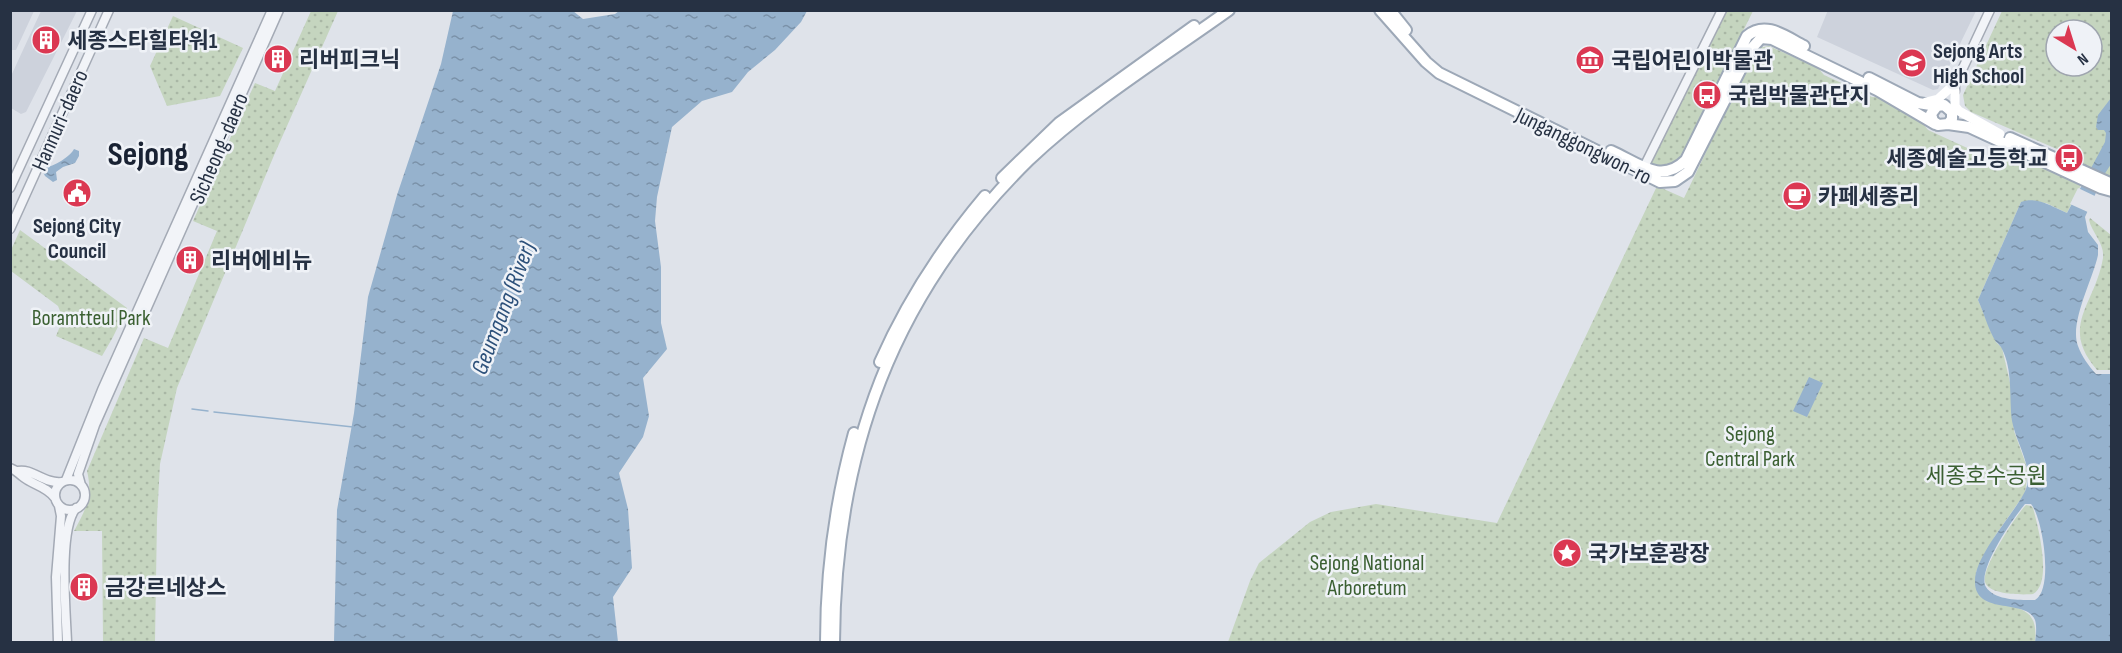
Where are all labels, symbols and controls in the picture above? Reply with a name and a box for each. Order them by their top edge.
north arrow [2044,18,2104,78]
building icon: 세종스타힐타워1 [30,24,62,56]
place label: 세종스타힐타워1 [67,28,218,55]
place label: Sejong Arts High School [1933,38,2024,90]
building icon: 리버피크닉 [262,43,294,75]
museum icon: 국립어린이박물관 [1574,44,1606,76]
place label: 리버피크닉 [299,47,400,74]
school or university icon: Sejong Arts High School [1896,47,1928,79]
place label: 국립어린이박물관 [1611,48,1773,75]
text: N [2073,49,2092,69]
street label: Hannuri-daero [26,66,95,175]
bus stop icon: 국립박물관단지 [1691,79,1723,111]
place label: 국립박물관단지 [1728,83,1870,110]
street label: Sicheong-daero [184,89,255,208]
street label: Junganggongwon-ro [1510,101,1656,191]
district label: Sejong [108,134,188,175]
bus stop icon: 세종예술고등학교 [2053,142,2085,174]
place label: 세종예술고등학교 [1886,146,2048,173]
public building icon: Sejong City Council [61,177,93,209]
cafe icon: 카페세종리 [1781,180,1813,212]
place label: 카페세종리 [1818,184,1919,211]
place label: Sejong City Council [33,213,121,265]
water label: Geumgang (River) [465,237,542,379]
building icon: 리버에비뉴 [174,244,206,276]
place label: 리버에비뉴 [211,248,312,275]
park label: Boramtteul Park [32,305,151,332]
park label: Sejong Central Park [1705,421,1795,473]
park label: 세종호수공원 [1925,463,2047,490]
place icon: 국가보훈광장 [1551,537,1583,569]
place label: 국가보훈광장 [1588,541,1709,568]
park label: Sejong National Arboretum [1310,550,1424,602]
building icon: 금강르네상스 [68,571,100,603]
place label: 금강르네상스 [105,575,226,602]

